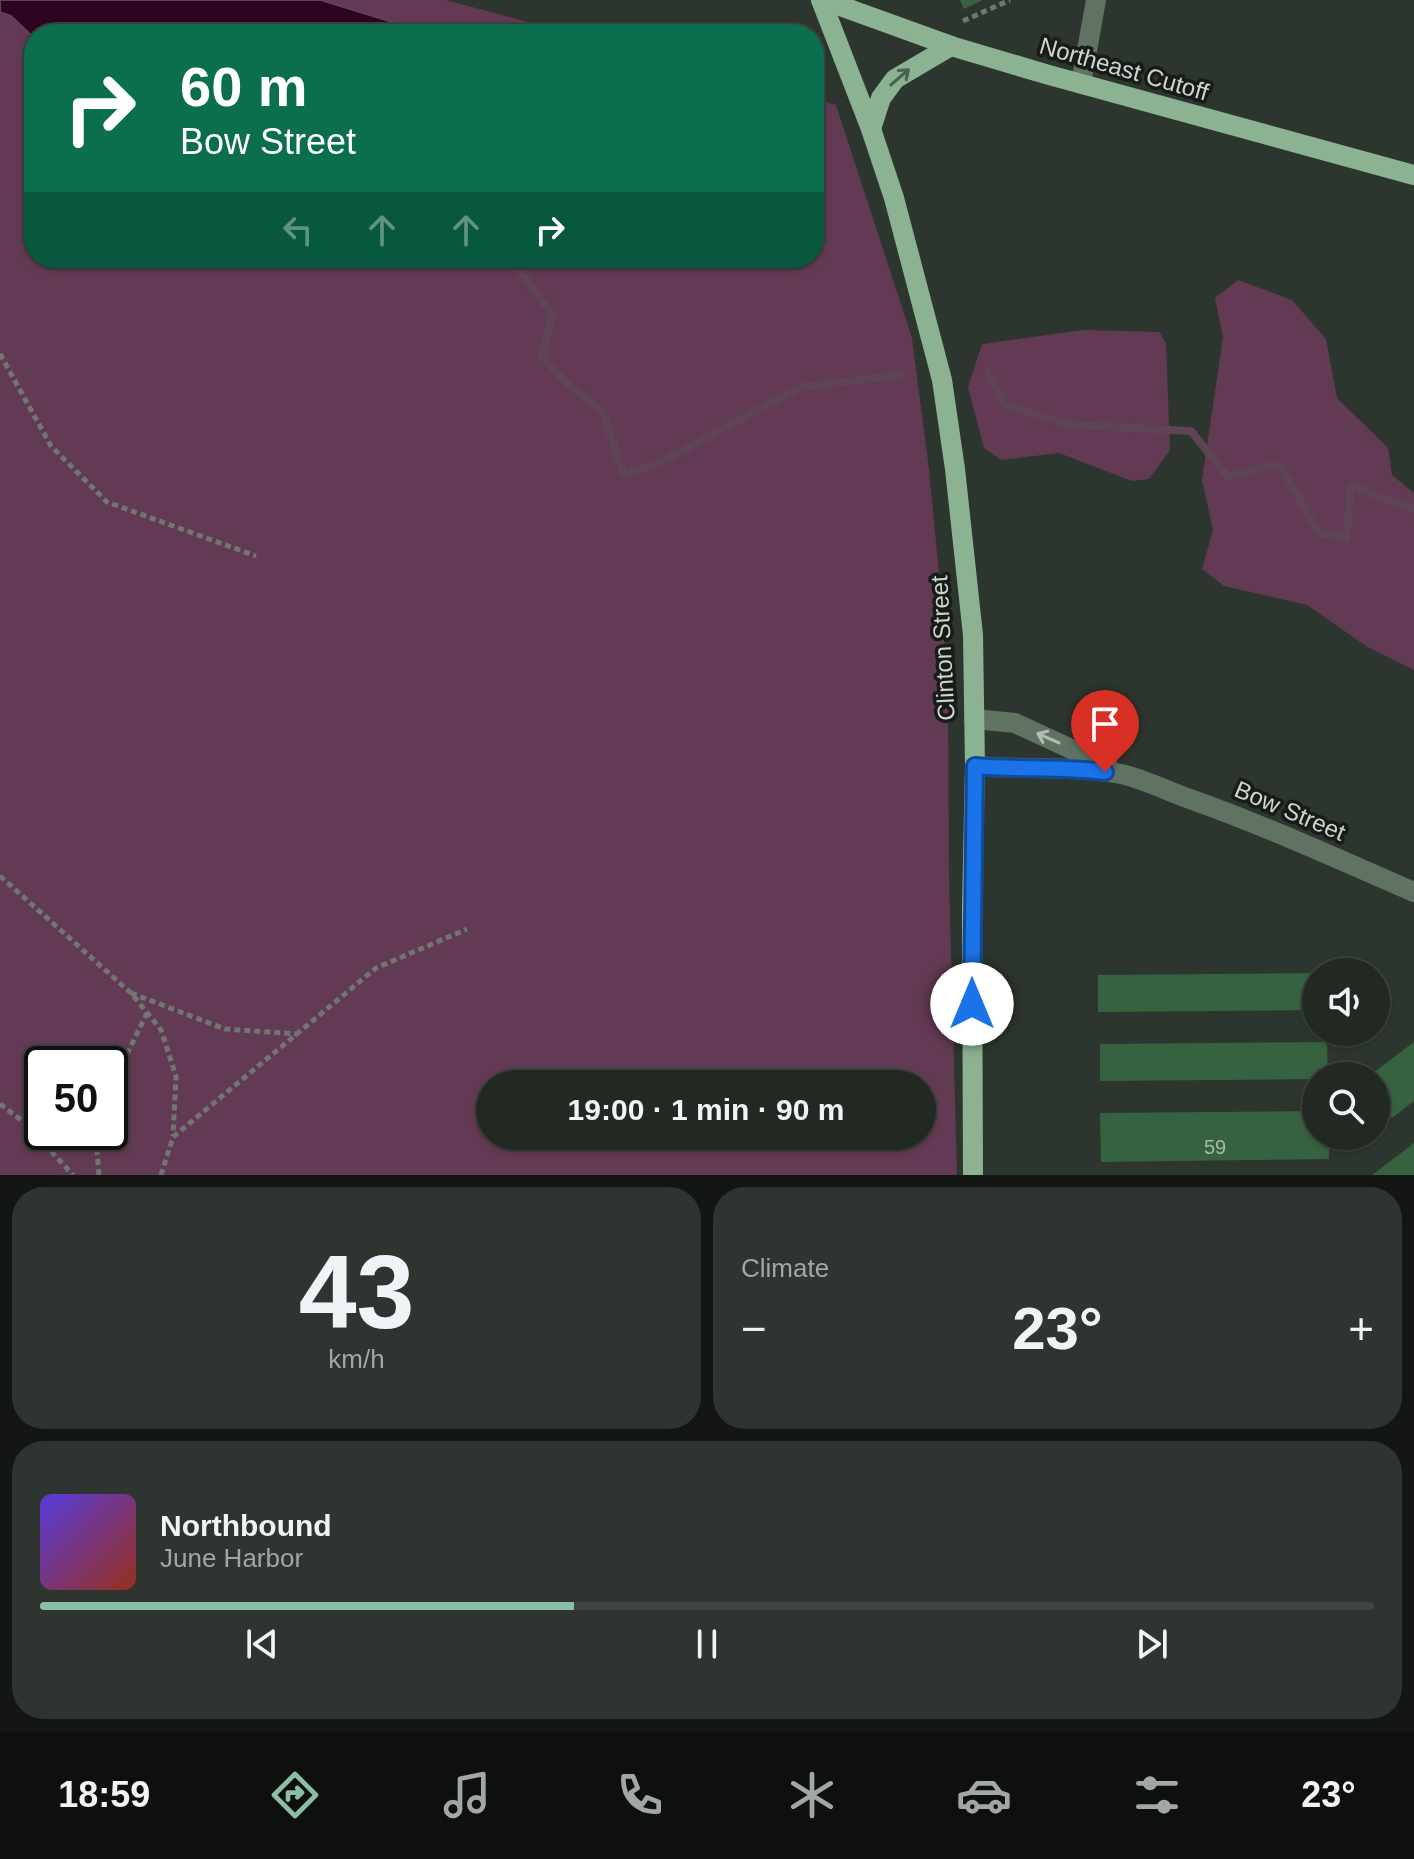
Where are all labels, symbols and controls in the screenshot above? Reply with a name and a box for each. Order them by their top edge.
street label: Northeast Cutoff [1037,32,1212,106]
text: 60 m [180,55,308,118]
icon: right [48,56,152,160]
one-way arrow [889,68,909,86]
text: Bow Street [180,121,356,162]
icon: left [276,208,320,252]
icon: ahead [360,208,404,252]
icon: ahead [444,208,488,252]
icon: right [528,208,572,252]
street label: Clinton Street [925,574,960,721]
pin [1071,690,1139,772]
icon: arrive [1083,702,1127,746]
one-way arrow [1037,730,1061,745]
street label: Bow Street [1231,775,1350,846]
map controls [1302,958,1390,1150]
button: sound [1302,958,1390,1046]
position arrow [930,962,1014,1046]
speed limit sign: 50 [24,1046,128,1150]
button: search [1302,1062,1390,1150]
text: 19:00 · 1 min · 90 m [568,1093,844,1126]
house number: 59 [1204,1136,1226,1158]
text: 43 [299,1234,414,1350]
text: Climate [741,1253,829,1283]
text: 23° [1012,1295,1103,1362]
text: − [741,1304,767,1353]
text: + [1348,1304,1374,1353]
text: km/h [328,1344,385,1374]
text: Northbound [160,1509,332,1542]
text: June Harbor [160,1543,303,1573]
icon: previous [240,1622,284,1666]
icon: pause [685,1622,729,1666]
icon: next [1130,1622,1174,1666]
icon: directions [267,1767,323,1823]
icon: music [439,1767,495,1823]
icon: phone [612,1767,668,1823]
icon: climate [784,1767,840,1823]
icon: car [956,1767,1012,1823]
icon: filters [1129,1767,1185,1823]
text: 18:59 [58,1774,150,1815]
text: 23° [1301,1774,1356,1815]

